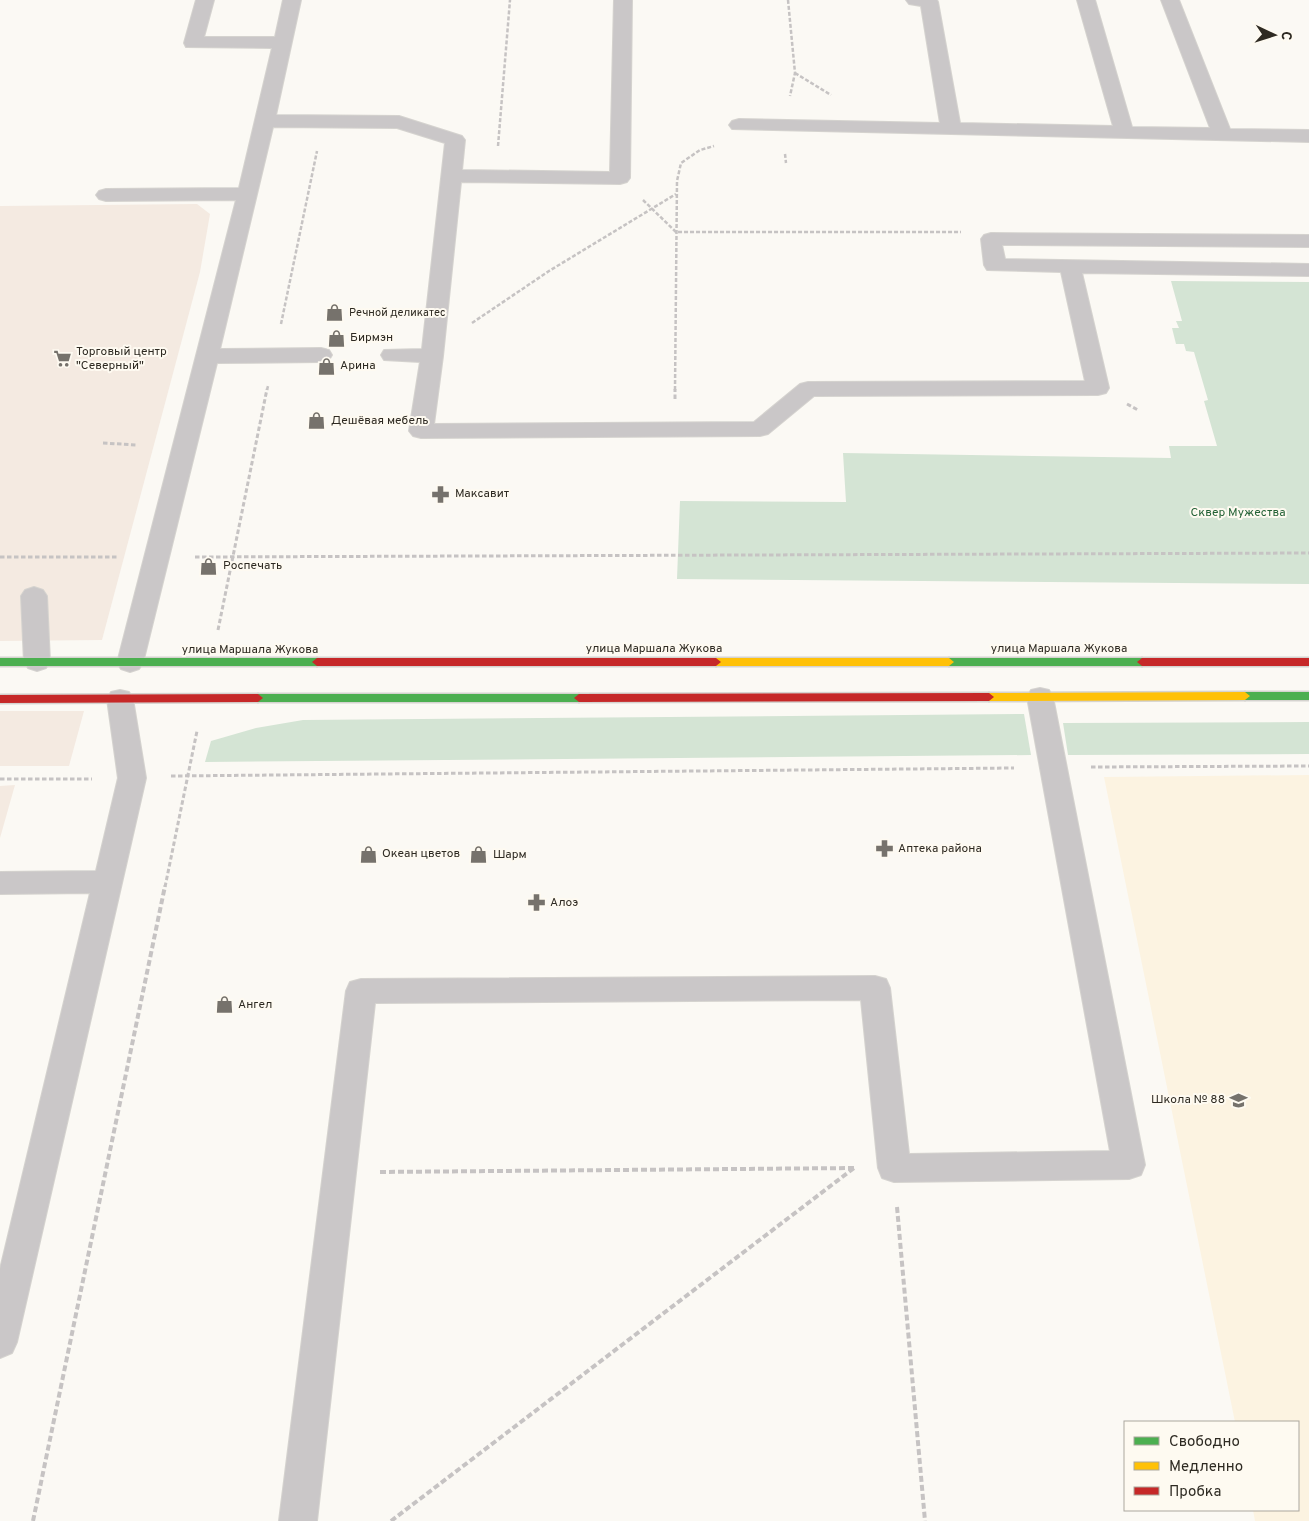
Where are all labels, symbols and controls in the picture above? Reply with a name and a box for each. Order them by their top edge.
north arrow [1249,10,1299,60]
text: С [1277,31,1294,41]
shop icon: Речной деликатес [325,303,345,323]
place label: Речной деликатес [349,306,445,320]
shop icon: Бирмэн [326,328,346,348]
place label: Бирмэн [350,330,393,346]
place label: Торговый центр "Северный" [76,344,167,374]
supermarket icon: Торговый центр "Северный" [52,349,72,369]
shop icon: Арина [316,356,336,376]
place label: Арина [340,358,376,374]
shop icon: Дешёвая мебель [307,411,327,431]
place label: Дешёвая мебель [331,413,429,429]
pharmacy icon: Максавит [431,484,451,504]
place label: Максавит [455,486,510,502]
park label: Сквер Мужества [1191,505,1286,521]
shop icon: Роспечать [199,556,219,576]
place label: Роспечать [223,558,282,574]
street label: улица Маршала Жукова [586,641,722,657]
street label: улица Маршала Жукова [991,641,1127,657]
street label: улица Маршала Жукова [182,642,318,658]
pharmacy icon: Аптека района [874,839,894,859]
place label: Аптека района [898,841,982,857]
shop icon: Океан цветов [358,844,378,864]
shop icon: Шарм [469,845,489,865]
place label: Океан цветов [382,846,460,862]
place label: Шарм [493,847,527,863]
pharmacy icon: Алоэ [526,893,546,913]
place label: Алоэ [550,895,578,911]
shop icon: Ангел [214,995,234,1015]
place label: Ангел [238,997,272,1013]
school or university icon: Школа № 88 [1229,1090,1249,1110]
place label: Школа № 88 [1151,1092,1225,1108]
legend [1124,1421,1299,1511]
text: Свободно [1169,1433,1240,1452]
text: Медленно [1169,1458,1243,1477]
text: Пробка [1169,1483,1221,1502]

